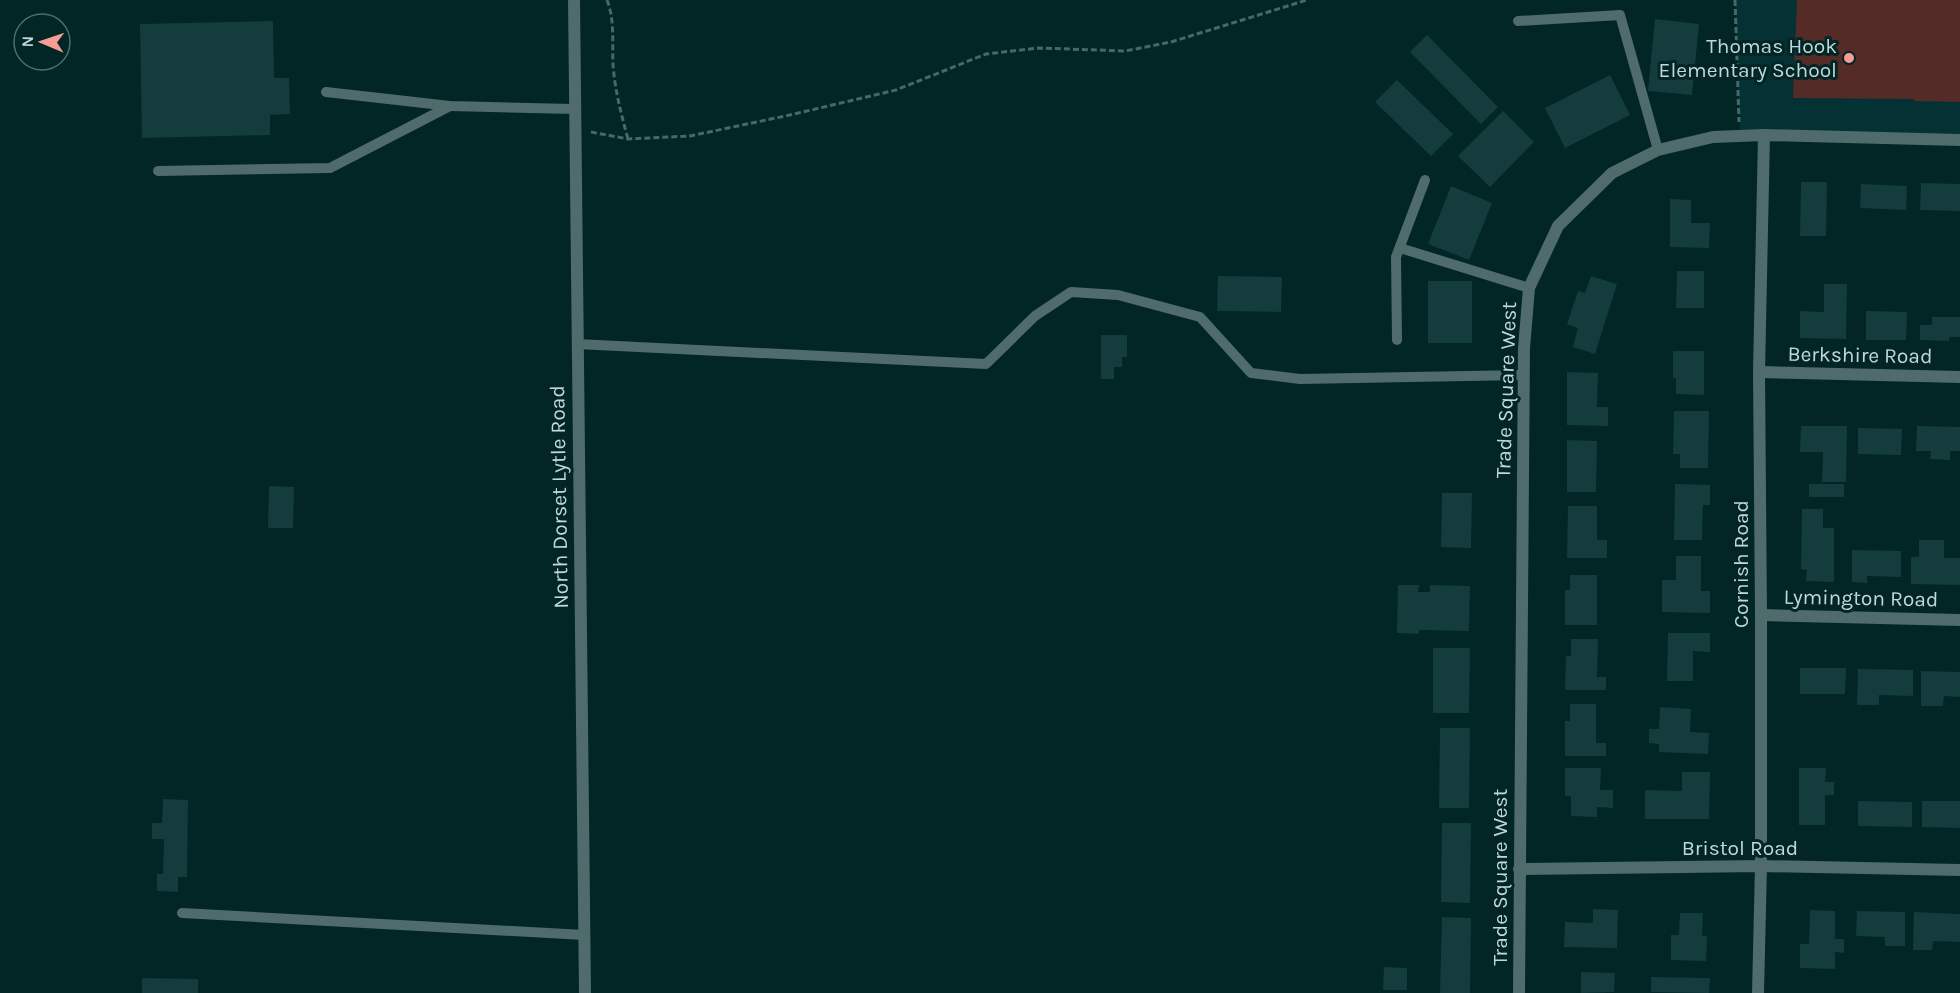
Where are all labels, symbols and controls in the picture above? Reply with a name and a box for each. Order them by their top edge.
north arrow [12,12,72,72]
place label: Thomas Hook Elementary School [1659,34,1837,82]
text: N [18,35,37,48]
marker: Thomas Hook Elementary School [1842,51,1856,65]
street label: Trade Square West [1491,301,1521,479]
street label: Berkshire Road [1787,342,1933,368]
street label: North Dorset Lytle Road [545,385,573,609]
street label: Cornish Road [1729,500,1753,628]
street label: Lymington Road [1783,585,1939,611]
street label: Trade Square West [1488,789,1512,965]
street label: Bristol Road [1682,836,1798,860]

